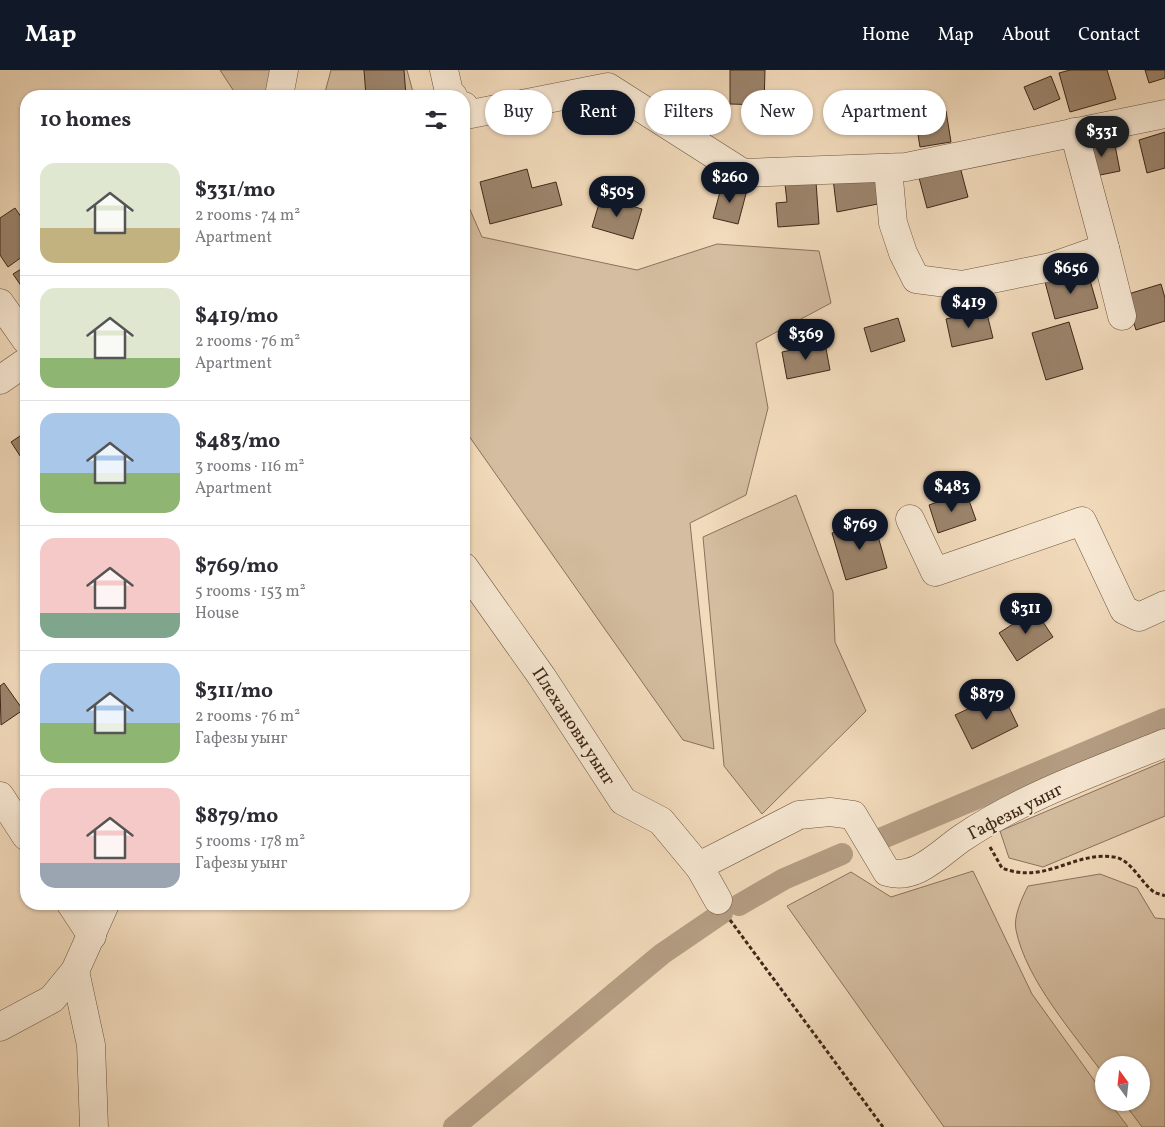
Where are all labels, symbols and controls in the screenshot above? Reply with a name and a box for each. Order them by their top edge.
text: Map [25,18,76,52]
text: Home [862,23,910,48]
text: Map [938,23,974,48]
text: About [1002,23,1050,48]
text: Contact [1078,23,1140,48]
chip: Buy [485,90,552,135]
chip: Rent [562,90,635,135]
chip: Filters [645,90,731,135]
chip: New [741,90,813,135]
chip: Apartment [823,90,946,135]
text: 10 homes [40,106,131,135]
icon: filters [422,106,450,134]
pin: $331 [1072,116,1132,158]
text: $331 [1086,121,1118,143]
pin: $260 [700,162,760,204]
text: $260 [712,167,748,189]
text: $331/mo [195,176,275,205]
pin: $505 [587,176,647,218]
text: $505 [600,181,634,203]
icon: home [80,183,140,243]
text: 2 rooms · 74 m² [195,205,300,227]
text: Apartment [195,227,272,249]
pin: $656 [1041,252,1101,295]
text: $656 [1054,258,1088,280]
pin: $419 [939,286,999,329]
text: $419 [952,292,986,314]
text: $419/mo [195,302,278,331]
icon: home [80,308,140,368]
pin: $369 [776,318,836,361]
text: $369 [789,324,823,346]
text: 2 rooms · 76 m² [195,331,300,353]
text: Apartment [195,353,272,375]
text: $483/mo [195,427,280,456]
icon: home [80,433,140,493]
text: 3 rooms · 116 m² [195,456,304,478]
pin: $483 [922,470,982,513]
text: $483 [934,476,970,498]
text: Apartment [195,478,272,500]
pin: $769 [830,508,890,551]
text: $769 [843,514,877,536]
text: $769/mo [195,552,278,581]
icon: home [80,558,140,618]
text: 5 rooms · 153 m² [195,581,306,603]
pin: $311 [996,592,1056,635]
text: $311 [1011,598,1041,620]
text: House [195,603,239,625]
street label: Плехановы уынг [525,663,621,791]
text: $311/mo [195,677,273,706]
pin: $879 [957,678,1017,721]
icon: home [80,683,140,743]
text: $879 [970,684,1004,706]
text: 2 rooms · 76 m² [195,706,300,728]
text: Гафезы уынг [195,728,287,750]
street label: Гафезы уынг [964,778,1068,847]
text: $879/mo [195,802,278,831]
icon: home [80,808,140,868]
text: 5 rooms · 178 m² [195,831,305,853]
text: Гафезы уынг [195,853,287,875]
north arrow [1095,1056,1150,1111]
map controls [1095,1056,1150,1111]

